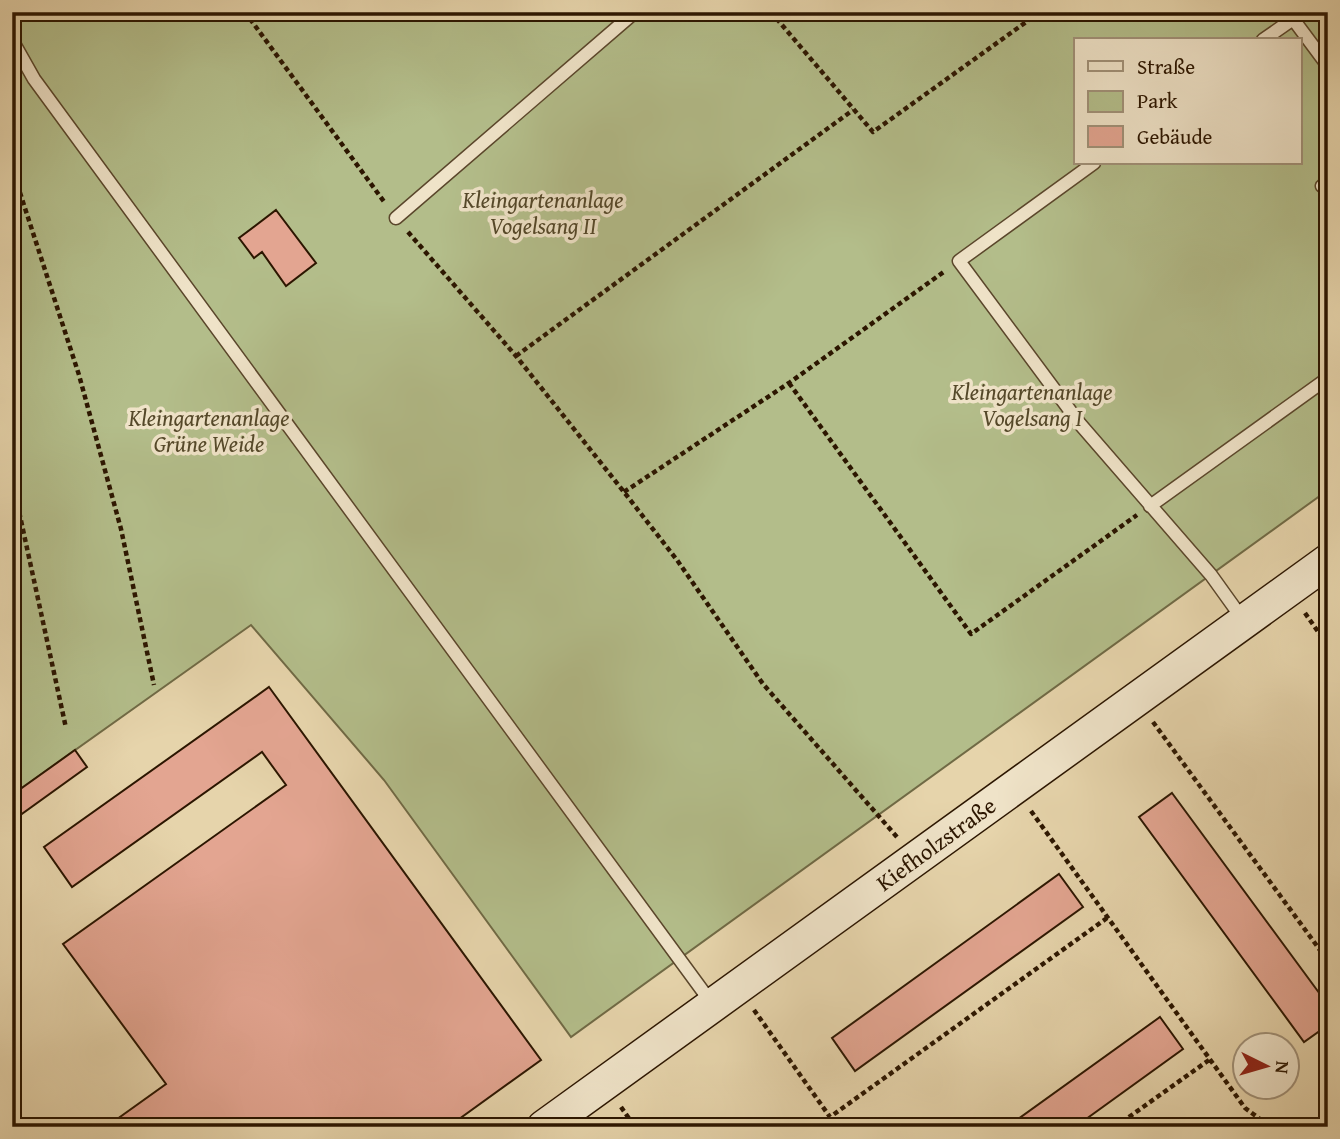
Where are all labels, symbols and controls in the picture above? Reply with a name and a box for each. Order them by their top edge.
legend [1074,38,1302,164]
text: Straße [1137,51,1195,82]
text: Park [1137,85,1178,116]
text: Gebäude [1137,121,1213,152]
park label: Kleingartenanlage Vogelsang II [461,183,624,242]
park label: Kleingartenanlage Vogelsang I [950,375,1113,434]
park label: Kleingartenanlage Grüne Weide [127,401,290,460]
street label: Kiefholzstraße [869,789,1002,898]
north arrow [1232,1030,1302,1100]
text: N [1268,1060,1297,1075]

